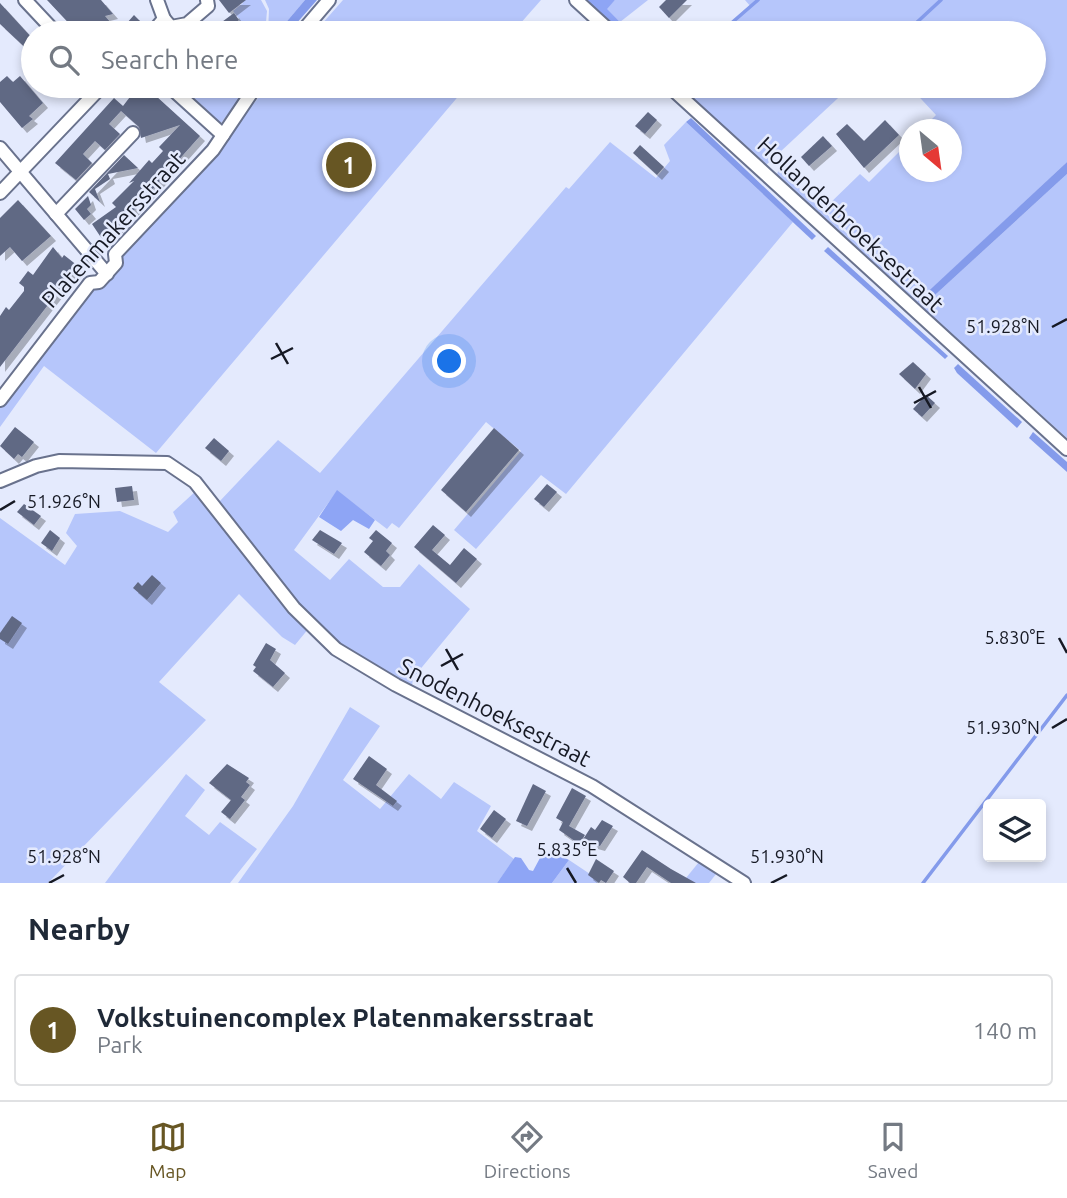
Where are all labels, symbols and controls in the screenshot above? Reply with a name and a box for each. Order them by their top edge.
search box [21,21,1046,98]
icon: search [45,41,83,79]
text: Search here [101,45,238,74]
north arrow [899,119,962,182]
street label: Hollanderbroeksestraat [753,132,949,316]
pin: 1 [326,139,372,191]
street label: Platenmakersstraat [36,146,190,312]
text: 51.928°N [966,316,1040,336]
your location [432,344,466,378]
text: 51.926°N [27,491,101,511]
text: 5.830°E [985,627,1045,647]
street label: Snodenhoeksestraat [395,653,595,771]
text: 51.930°N [966,717,1040,737]
map controls [983,799,1046,862]
button: layers [983,799,1046,862]
text: 5.835°E [537,839,597,859]
text: 51.928°N [27,846,101,866]
text: 51.930°N [750,846,824,866]
text: Nearby [28,912,130,946]
text: Volkstuinencomplex Platenmakersstraat [97,1003,594,1032]
text: 1 [47,1018,59,1043]
text: 140 m [973,1018,1037,1043]
text: Park [97,1032,143,1057]
tab: Map [149,1118,187,1182]
tab: Directions [484,1118,571,1182]
tab: Saved [868,1118,918,1182]

